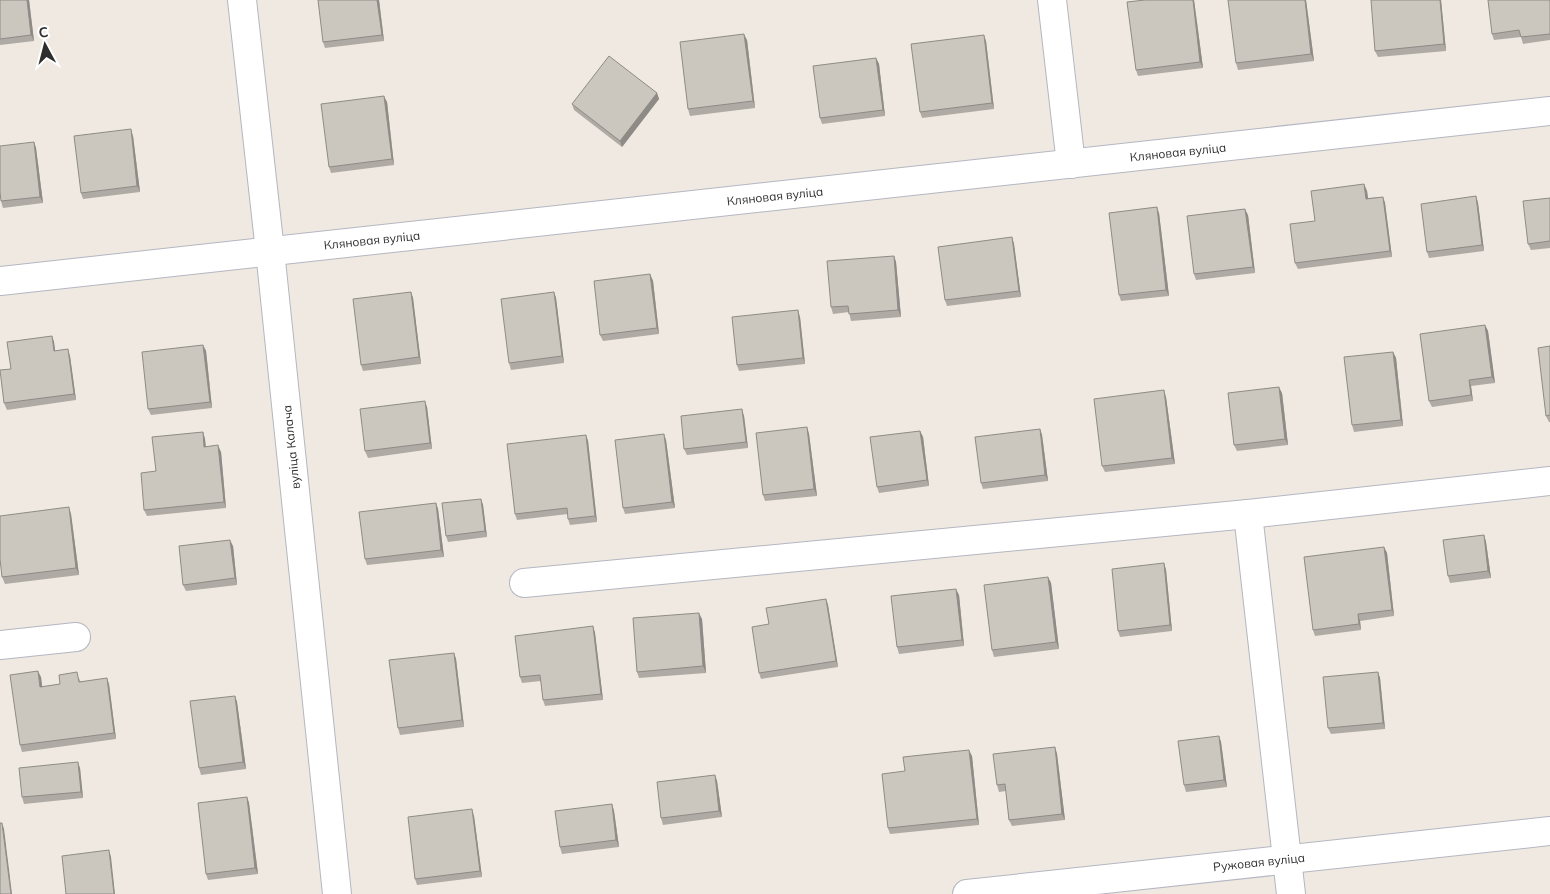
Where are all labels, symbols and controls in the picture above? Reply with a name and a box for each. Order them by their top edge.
north arrow [20,20,70,70]
text: С [38,23,49,42]
street label: Кляновая вуліца [1129,139,1227,165]
street label: Кляновая вуліца [726,183,824,209]
street label: Кляновая вуліца [323,227,421,253]
street label: вуліца Калача [279,404,303,490]
street label: Ружовая вуліца [1212,850,1306,874]

